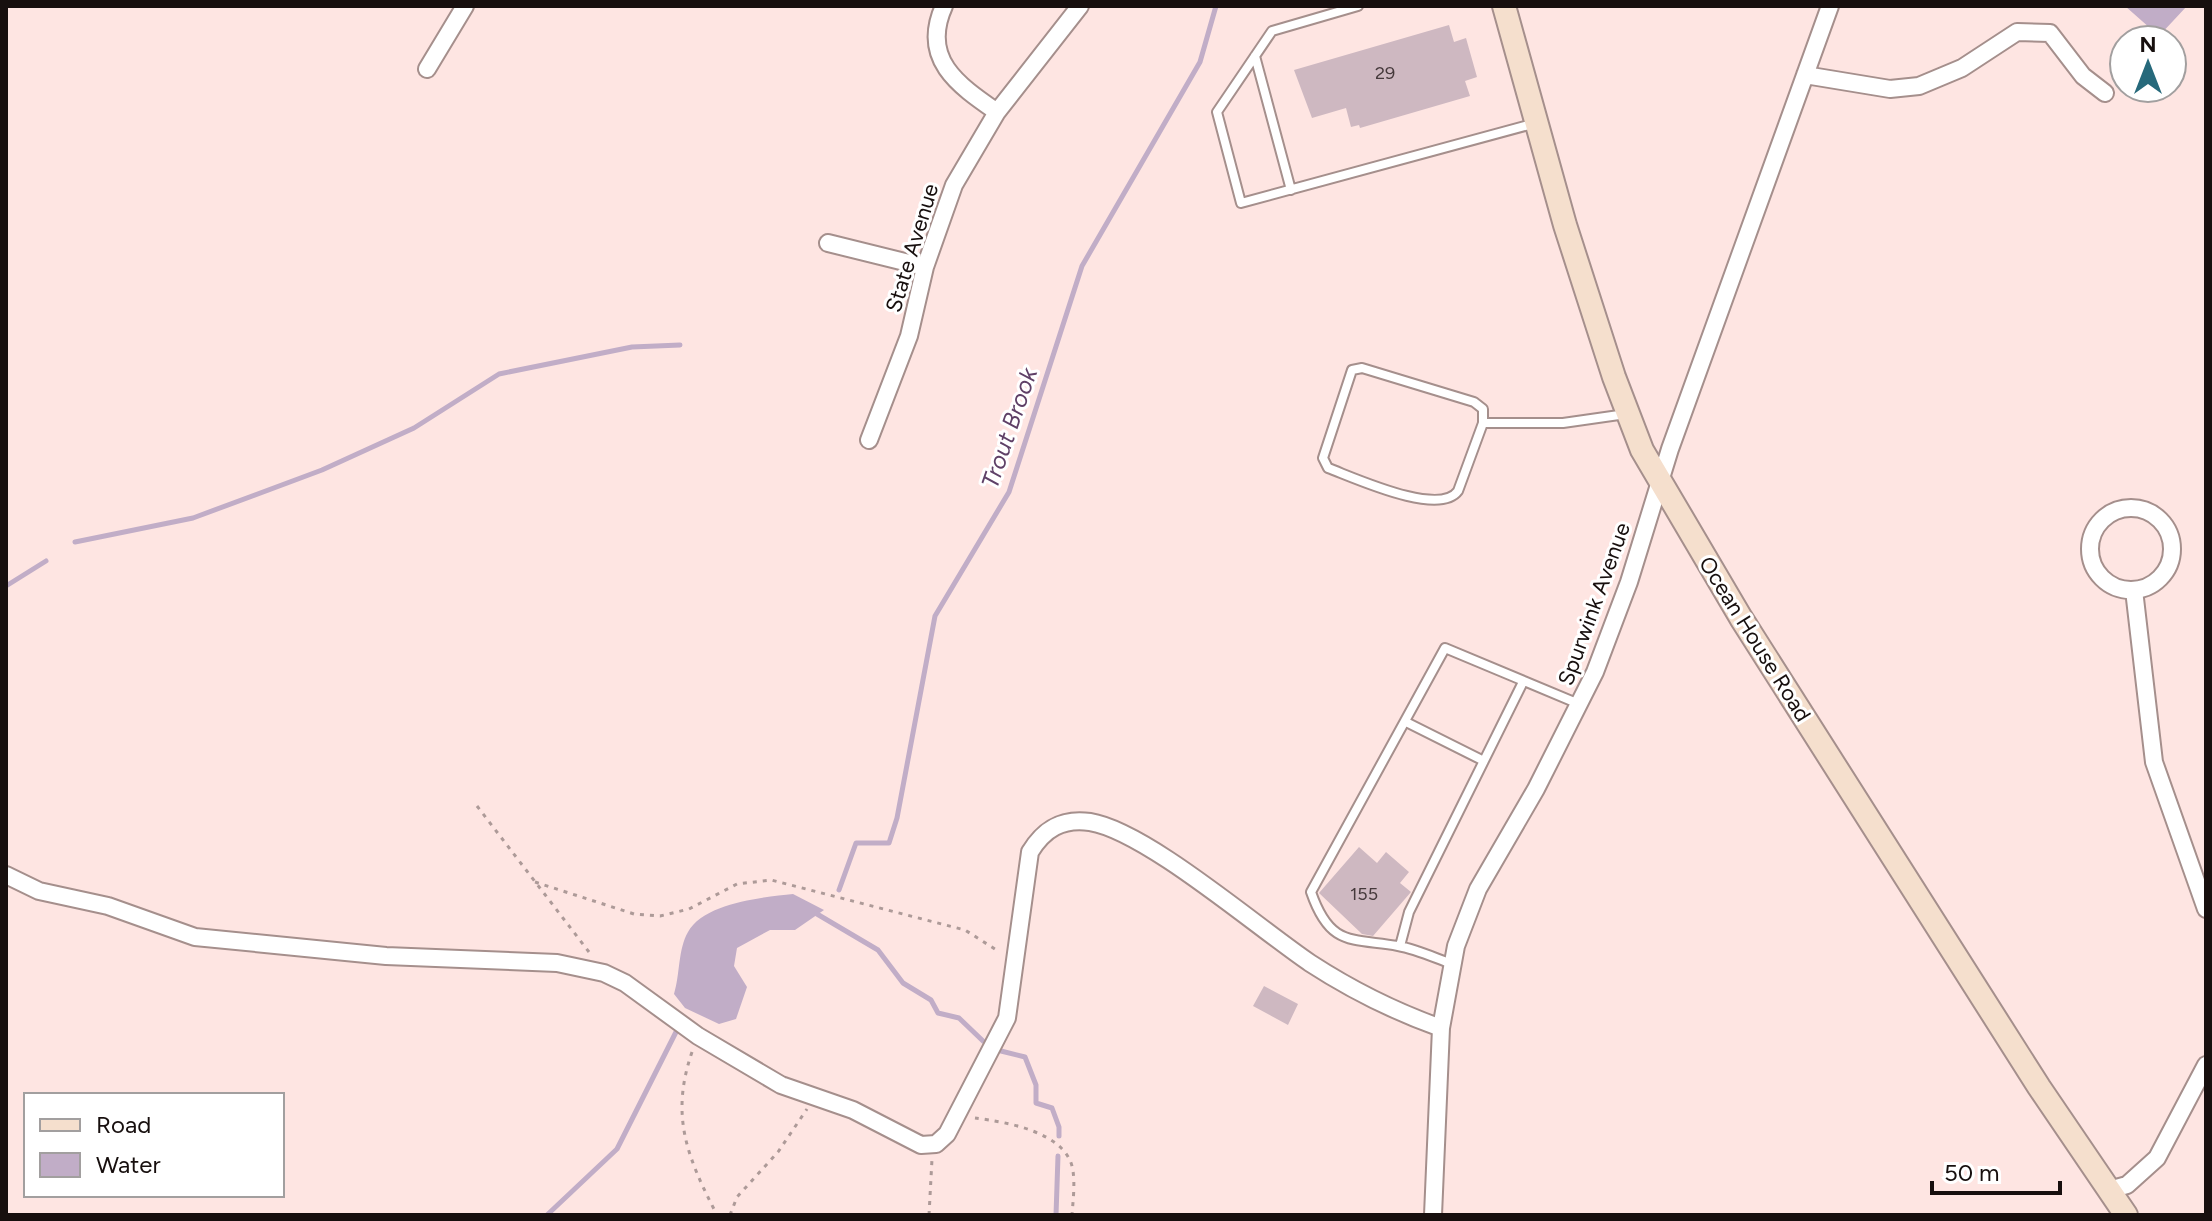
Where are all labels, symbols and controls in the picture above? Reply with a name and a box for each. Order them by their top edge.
north arrow [2108,24,2188,104]
text: N [2139,31,2157,58]
house number: 29 [1375,62,1395,84]
street label: State Avenue [880,180,944,316]
water label: Trout Brook [975,363,1044,492]
street label: Spurwink Avenue [1552,519,1636,689]
street label: Ocean House Road [1693,551,1817,727]
house number: 155 [1350,883,1378,905]
legend [24,1093,284,1197]
text: Road [96,1110,151,1139]
scale bar [1932,1145,2060,1195]
text: Water [96,1150,161,1179]
text: 50 m [1944,1158,2000,1187]

